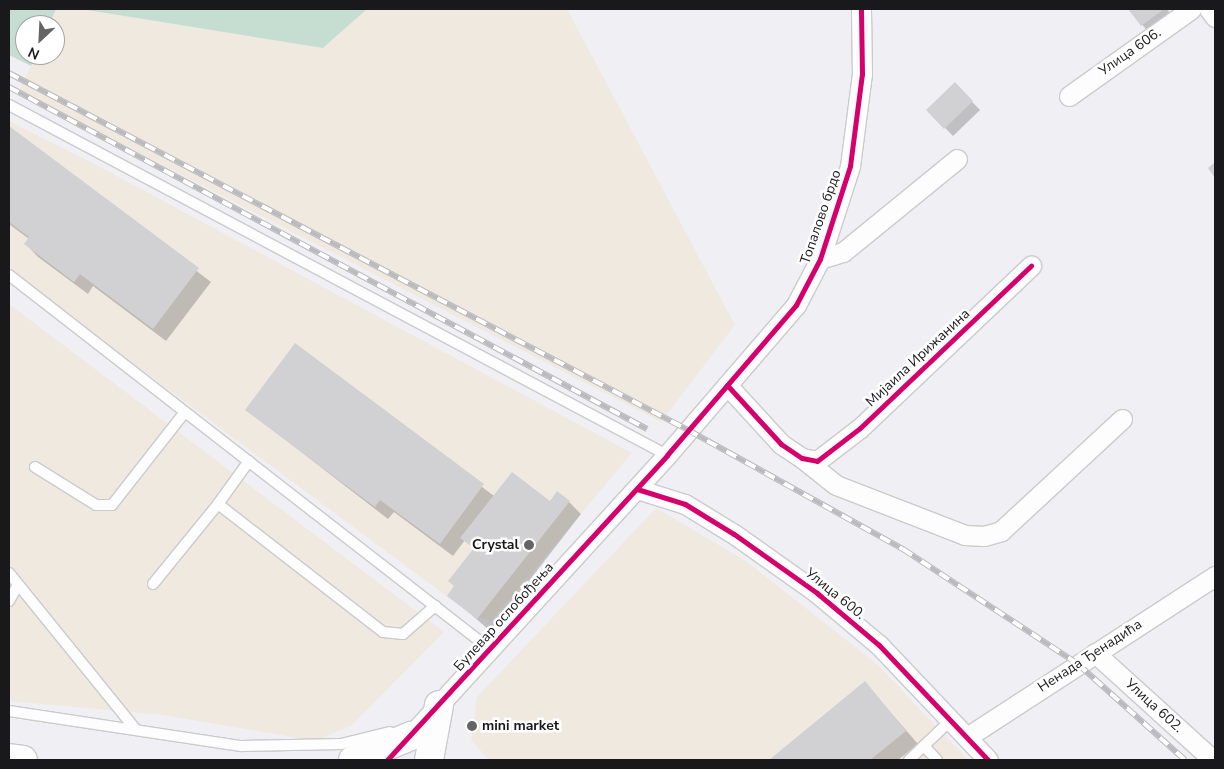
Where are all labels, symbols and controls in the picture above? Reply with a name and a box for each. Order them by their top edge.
north arrow [15,15,65,65]
street label: Улица 606. [1096,24,1164,80]
text: N [25,42,43,64]
street label: Топалово брдо [797,168,845,266]
street label: Мијаила Ирижанина [863,305,973,411]
place label: Crystal [472,537,519,553]
marker: Crystal [523,539,535,551]
street label: Булевар ослобођења [451,559,557,675]
street label: Улица 600. [802,565,868,623]
street label: Ненада Ђенадића [1035,616,1145,696]
street label: Улица 602. [1122,676,1186,736]
place label: mini market [482,718,559,734]
marker: mini market [466,720,478,732]

